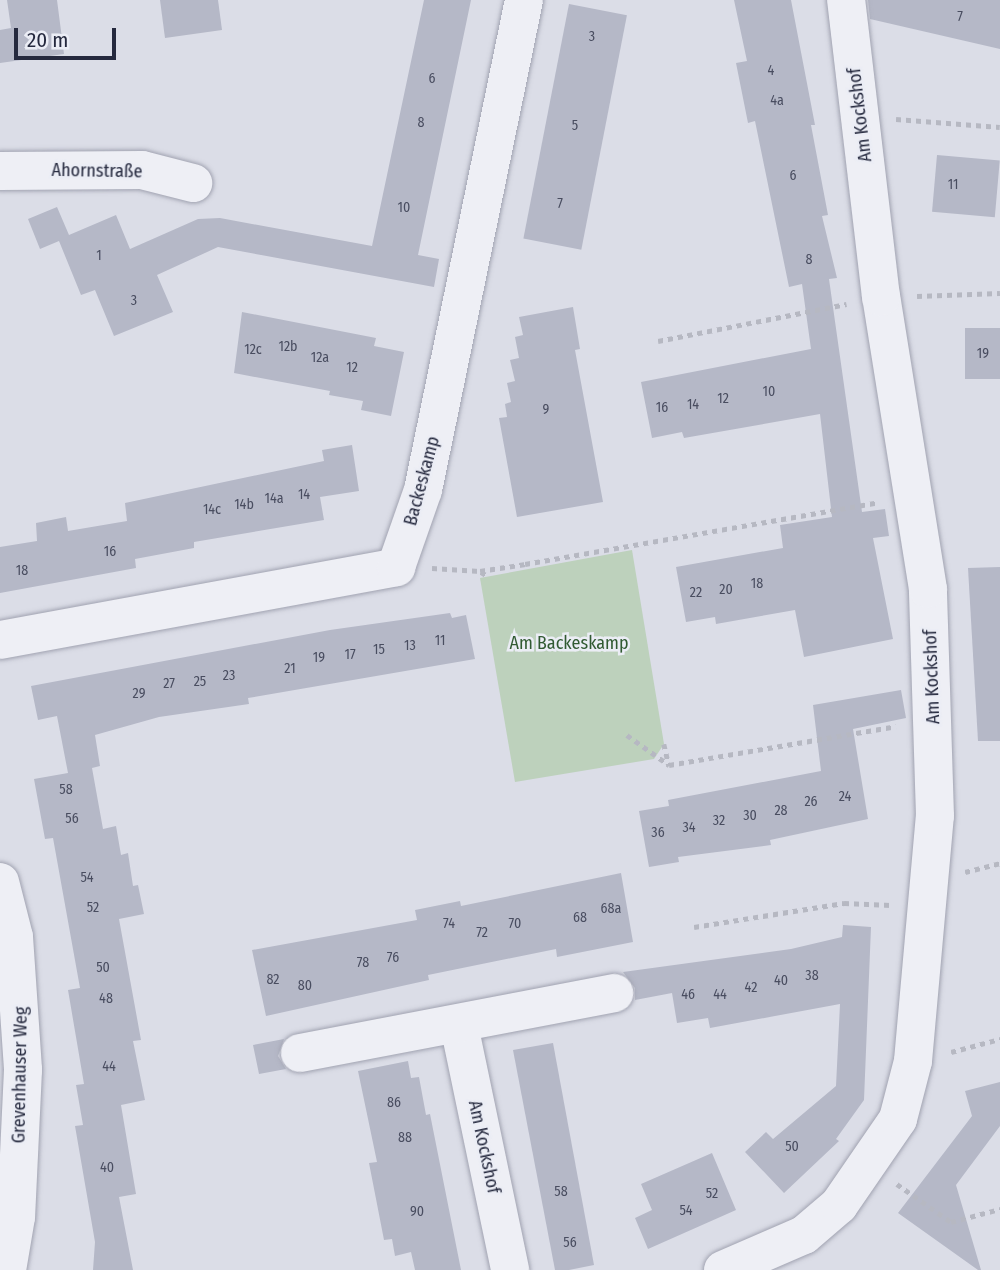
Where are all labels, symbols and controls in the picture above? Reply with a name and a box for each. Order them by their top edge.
house number: 7 [957,9,963,25]
scale bar [18,14,119,58]
text: 20 m [27,27,68,53]
house number: 3 [589,29,595,45]
house number: 4 [768,63,774,79]
street label: Am Kockshof [844,67,876,163]
house number: 6 [429,71,435,87]
house number: 4a [770,93,784,109]
house number: 8 [418,115,424,131]
house number: 5 [572,118,578,134]
street label: Ahornstraße [51,159,143,183]
house number: 6 [790,168,796,184]
house number: 11 [948,177,958,193]
house number: 7 [557,196,563,212]
house number: 10 [398,200,410,216]
house number: 1 [96,248,102,264]
house number: 8 [806,252,812,268]
house number: 3 [131,293,137,309]
house number: 12b [278,339,298,355]
house number: 12c [244,342,262,358]
house number: 19 [977,346,989,362]
house number: 12a [311,350,329,366]
house number: 12 [346,360,358,376]
house number: 10 [763,384,775,400]
house number: 12 [717,391,729,407]
house number: 14 [687,397,699,413]
house number: 16 [656,400,668,416]
house number: 9 [543,402,549,418]
street label: Backeskamp [400,434,444,528]
house number: 14 [298,487,310,503]
house number: 14a [264,491,284,507]
house number: 14b [234,497,254,513]
house number: 14c [203,502,221,518]
house number: 16 [104,544,116,560]
house number: 18 [16,563,28,579]
house number: 18 [751,576,763,592]
house number: 20 [719,582,733,598]
house number: 22 [690,585,702,601]
street label: Am Kockshof [920,629,944,725]
park label: Am Backeskamp [509,632,629,654]
house number: 11 [435,633,445,649]
house number: 13 [404,638,416,654]
house number: 15 [373,642,385,658]
house number: 17 [344,647,356,663]
house number: 19 [313,650,325,666]
house number: 21 [284,661,296,677]
house number: 23 [223,668,235,684]
house number: 25 [194,674,206,690]
house number: 27 [163,676,175,692]
house number: 29 [133,686,145,702]
house number: 58 [59,782,73,798]
house number: 24 [839,789,851,805]
house number: 26 [804,794,818,810]
house number: 28 [774,803,788,819]
house number: 30 [743,808,757,824]
house number: 56 [65,811,79,827]
house number: 32 [713,813,725,829]
house number: 34 [682,820,696,836]
house number: 36 [651,825,665,841]
house number: 54 [80,870,94,886]
house number: 52 [87,900,99,916]
house number: 68a [601,901,621,917]
house number: 68 [573,910,587,926]
house number: 74 [443,916,455,932]
house number: 70 [509,916,521,932]
house number: 72 [476,925,488,941]
house number: 76 [387,950,399,966]
house number: 78 [357,955,369,971]
house number: 50 [96,960,110,976]
house number: 38 [805,968,819,984]
house number: 82 [266,972,280,988]
house number: 40 [774,973,788,989]
house number: 80 [298,978,312,994]
house number: 42 [745,980,757,996]
house number: 46 [681,987,695,1003]
house number: 44 [713,987,727,1003]
house number: 48 [99,991,113,1007]
street label: Grevenhauser Weg [8,1006,32,1144]
house number: 44 [102,1059,116,1075]
house number: 86 [387,1095,401,1111]
street label: Am Kockshof [464,1099,504,1195]
house number: 88 [398,1130,412,1146]
house number: 50 [785,1139,799,1155]
house number: 40 [100,1160,114,1176]
house number: 58 [554,1184,568,1200]
house number: 52 [706,1186,718,1202]
house number: 54 [679,1203,693,1219]
house number: 90 [410,1204,424,1220]
house number: 56 [563,1235,577,1251]

